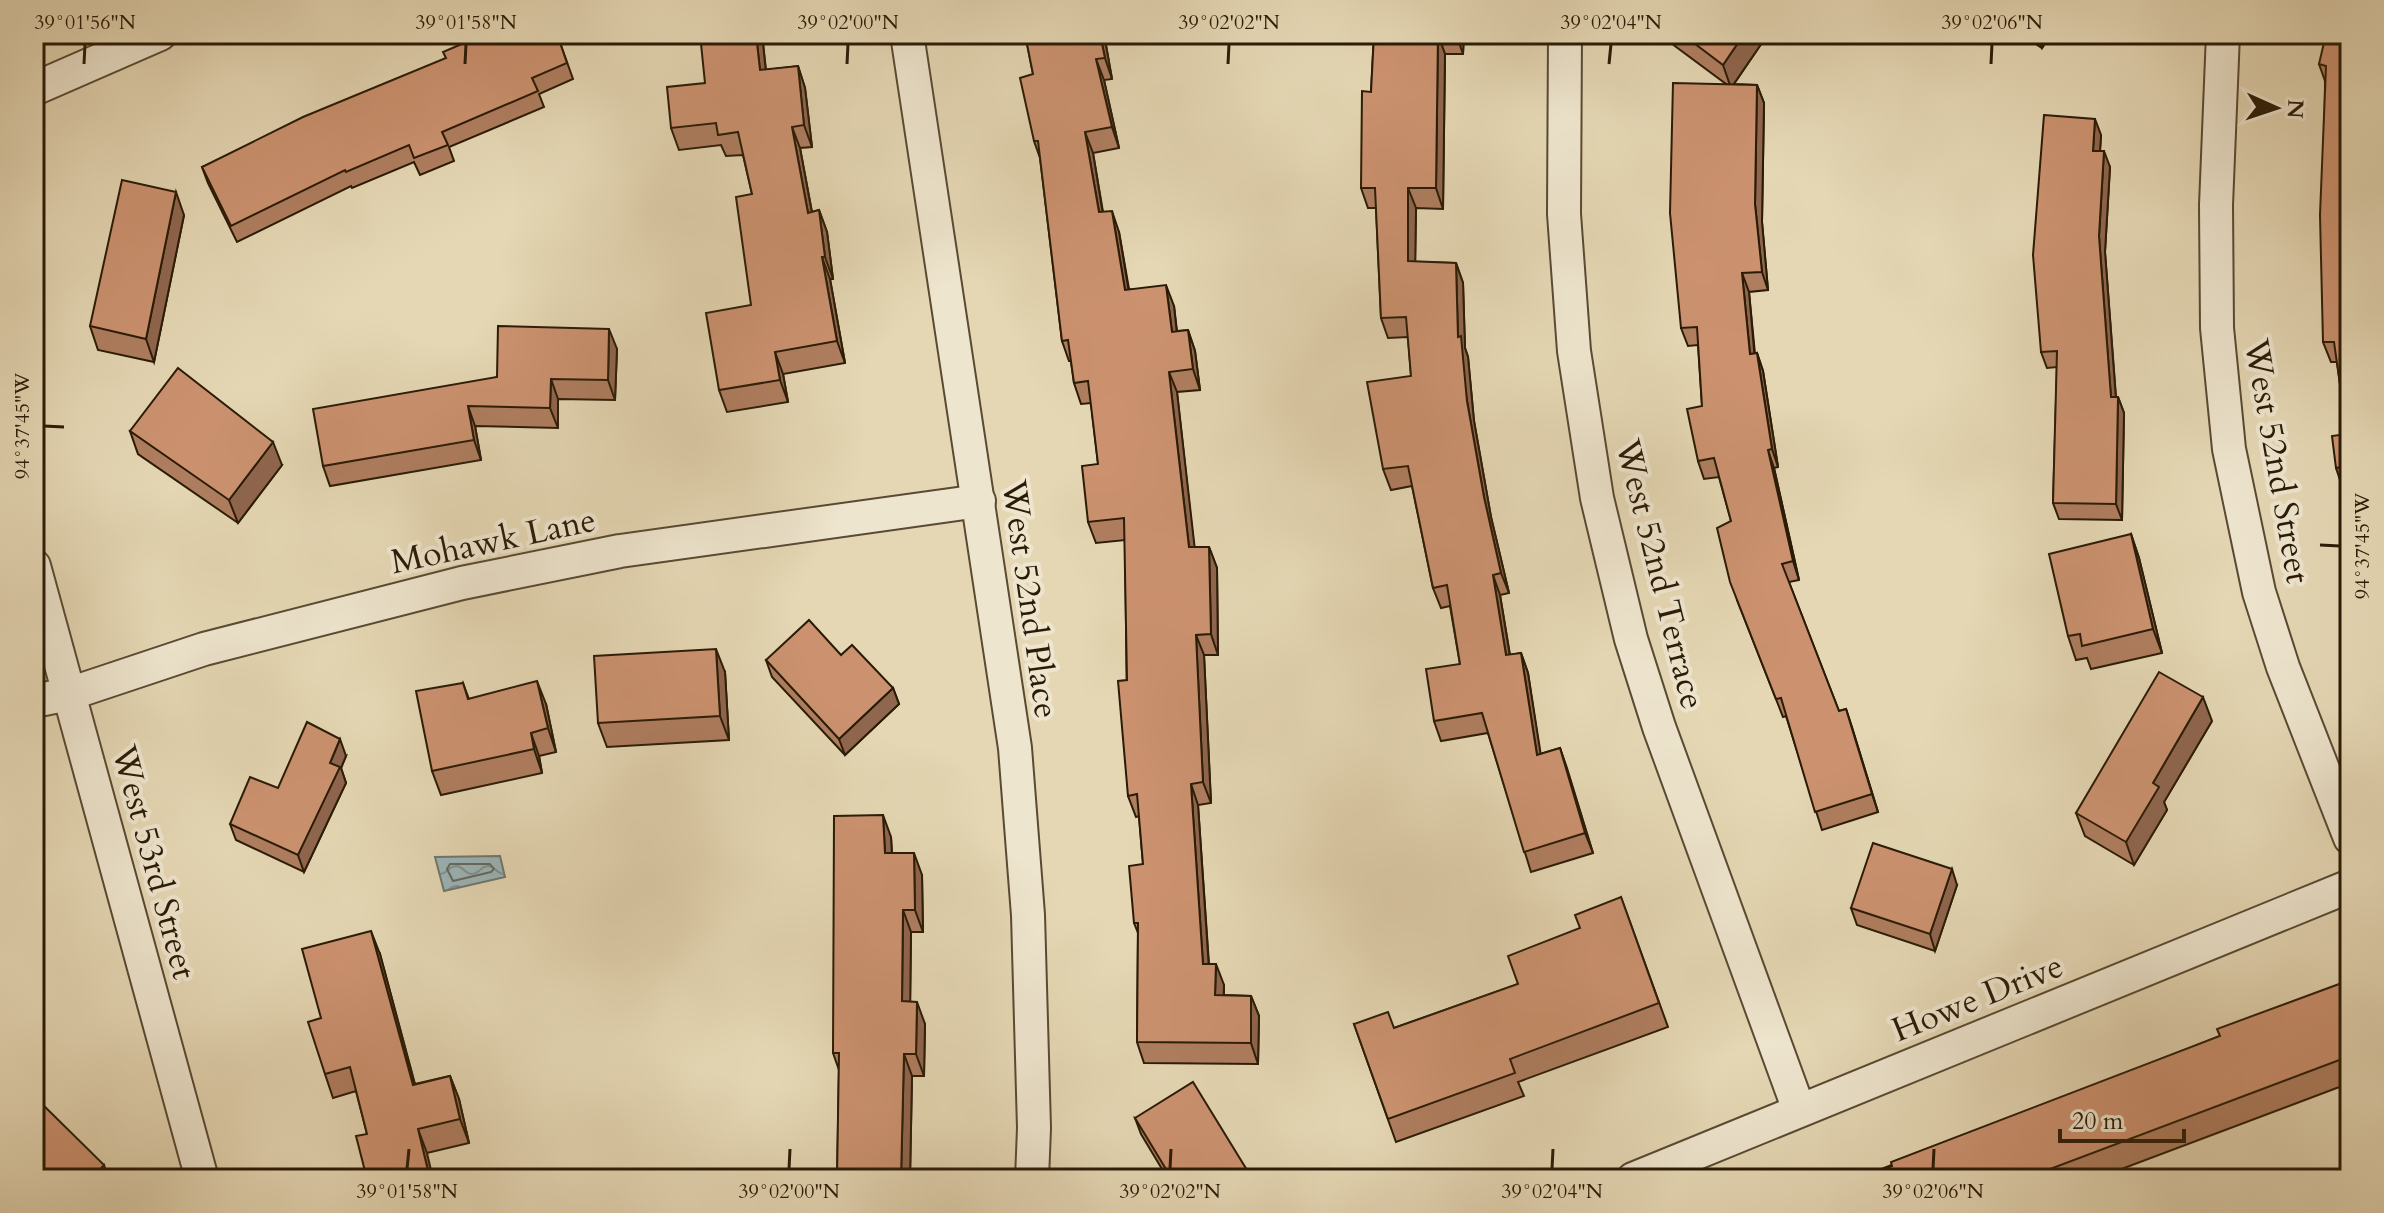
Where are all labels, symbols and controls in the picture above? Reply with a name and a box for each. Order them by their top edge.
text: 39°01'56"N [34,9,136,36]
text: 39°01'58"N [415,9,517,36]
text: 39°02'00"N [797,9,899,36]
text: 39°02'02"N [1178,9,1280,36]
text: 39°02'04"N [1560,9,1662,36]
text: 39°02'06"N [1941,9,2043,36]
north arrow [2236,68,2316,148]
text: N [2279,99,2310,119]
street label: West 52nd Street [2233,334,2321,587]
text: 94°37'45"W [9,372,36,479]
street label: West 52nd Terrace [1604,434,1716,714]
street label: West 52nd Place [990,476,1069,721]
text: 94°37'45"W [2349,492,2376,599]
street label: Mohawk Lane [387,497,600,585]
street label: West 53rd Street [100,739,207,985]
street label: Howe Drive [1885,943,2070,1053]
scale bar [2060,1093,2184,1143]
text: 20 m [2072,1105,2124,1138]
text: 39°01'58"N [356,1178,458,1205]
text: 39°02'00"N [738,1178,840,1205]
text: 39°02'02"N [1119,1178,1221,1205]
text: 39°02'04"N [1501,1178,1603,1205]
text: 39°02'06"N [1882,1178,1984,1205]

